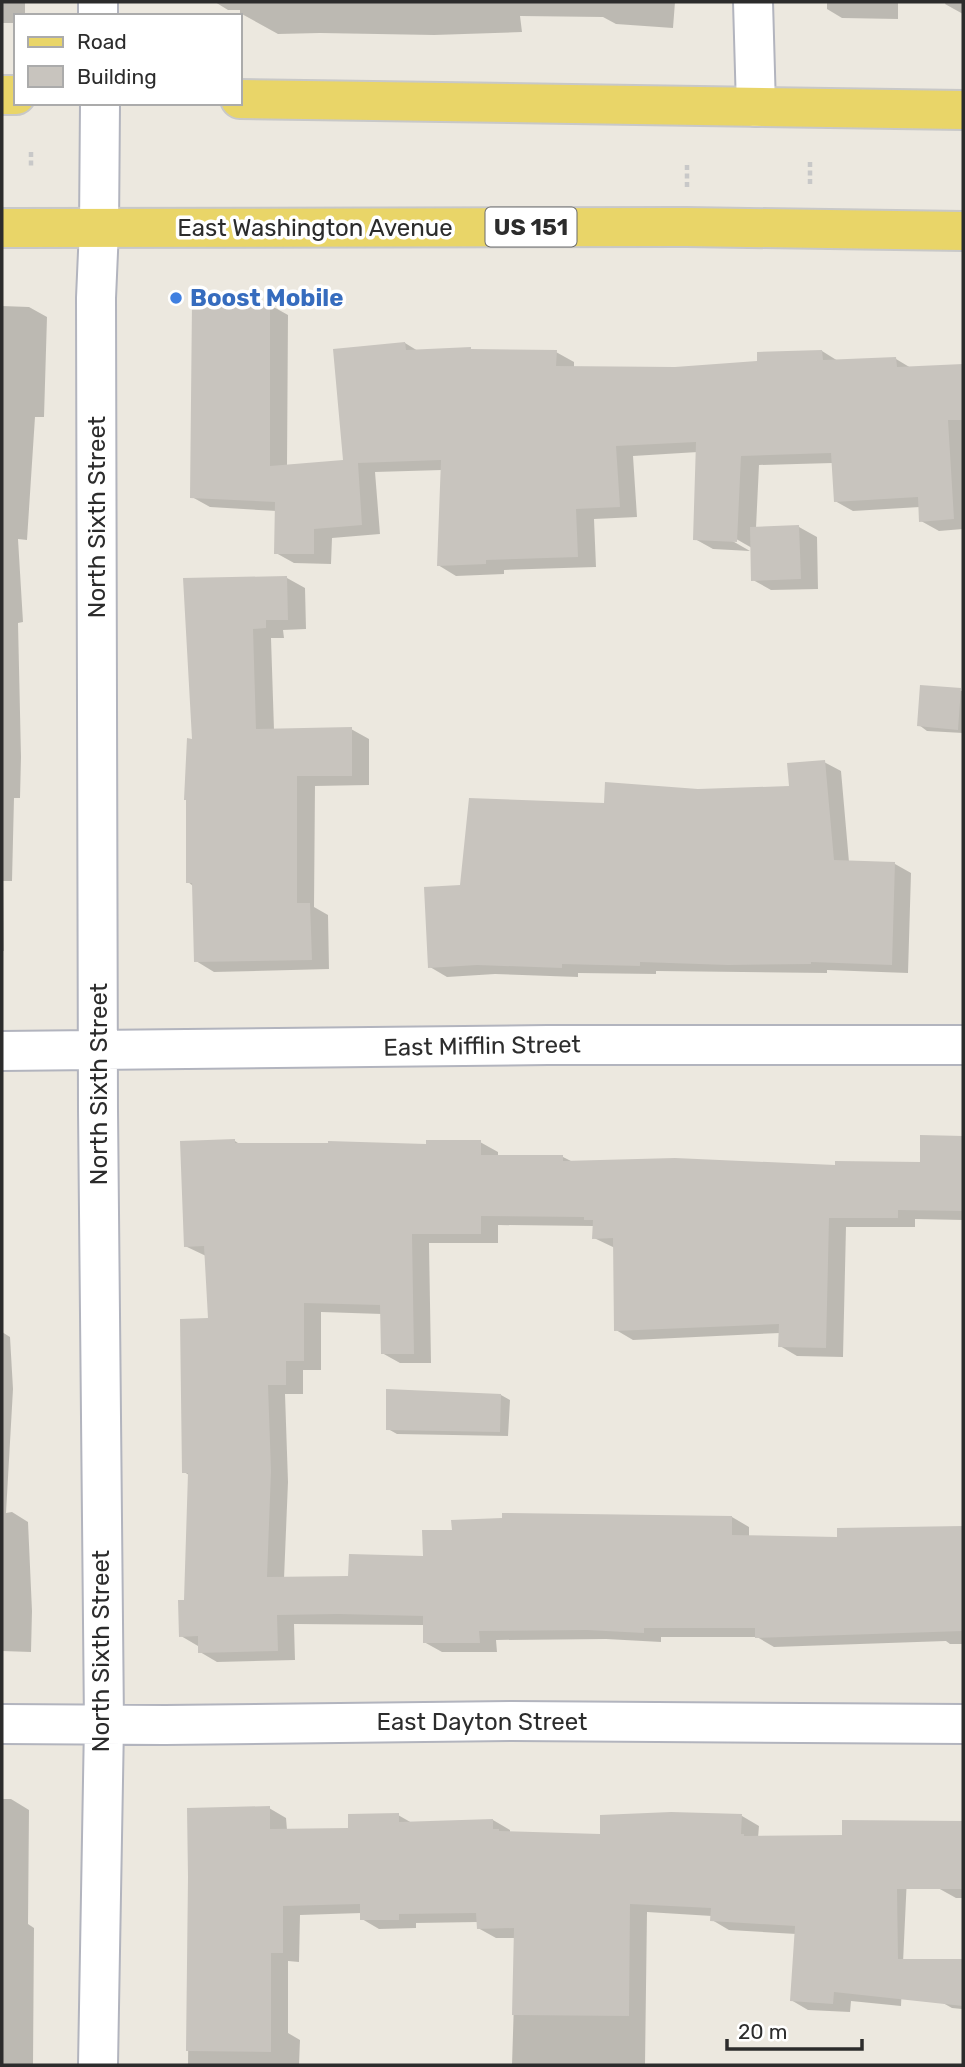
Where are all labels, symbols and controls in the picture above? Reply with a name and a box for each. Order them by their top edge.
legend [14,14,242,105]
text: Road [77,29,127,54]
text: Building [77,64,157,89]
road number: US 151 [486,208,576,246]
street label: East Washington Avenue [177,214,453,242]
place label: Boost Mobile [190,284,343,312]
marker: Boost Mobile [168,290,184,306]
street label: North Sixth Street [83,416,111,618]
street label: North Sixth Street [85,983,113,1185]
street label: East Mifflin Street [383,1030,581,1062]
street label: North Sixth Street [87,1550,115,1752]
street label: East Dayton Street [376,1708,588,1736]
scale bar [727,2008,862,2052]
text: 20 m [738,2019,787,2044]

